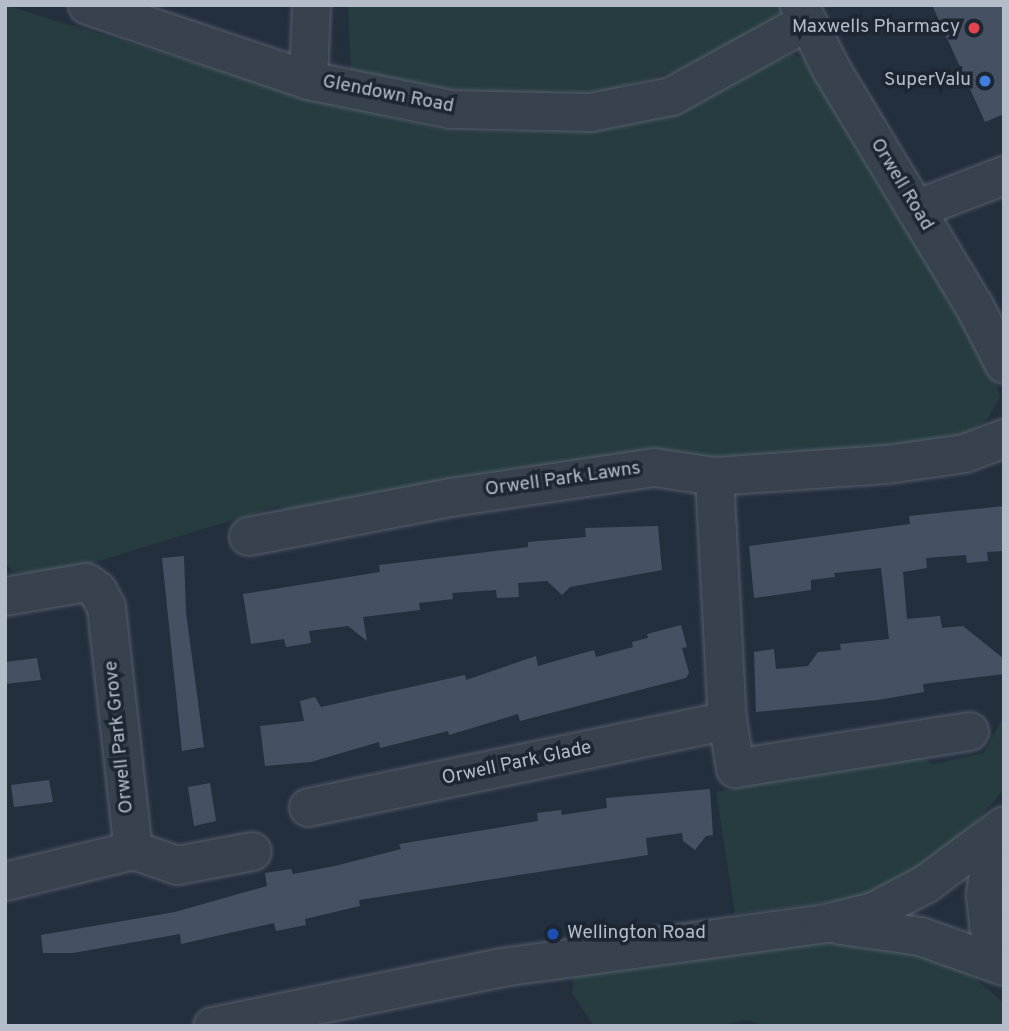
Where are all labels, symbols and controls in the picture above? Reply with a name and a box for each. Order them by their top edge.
place label: Maxwells Pharmacy [792,17,960,39]
marker: Maxwells Pharmacy [966,20,982,36]
place label: SuperValu [884,70,971,92]
street label: Glendown Road [320,71,456,119]
marker: SuperValu [977,73,993,89]
street label: Orwell Road [865,135,937,235]
street label: Orwell Park Lawns [484,458,642,502]
street label: Orwell Park Grove [101,660,139,814]
street label: Orwell Park Glade [440,737,594,791]
place label: Wellington Road [567,923,706,945]
marker: Wellington Road [545,926,561,942]

